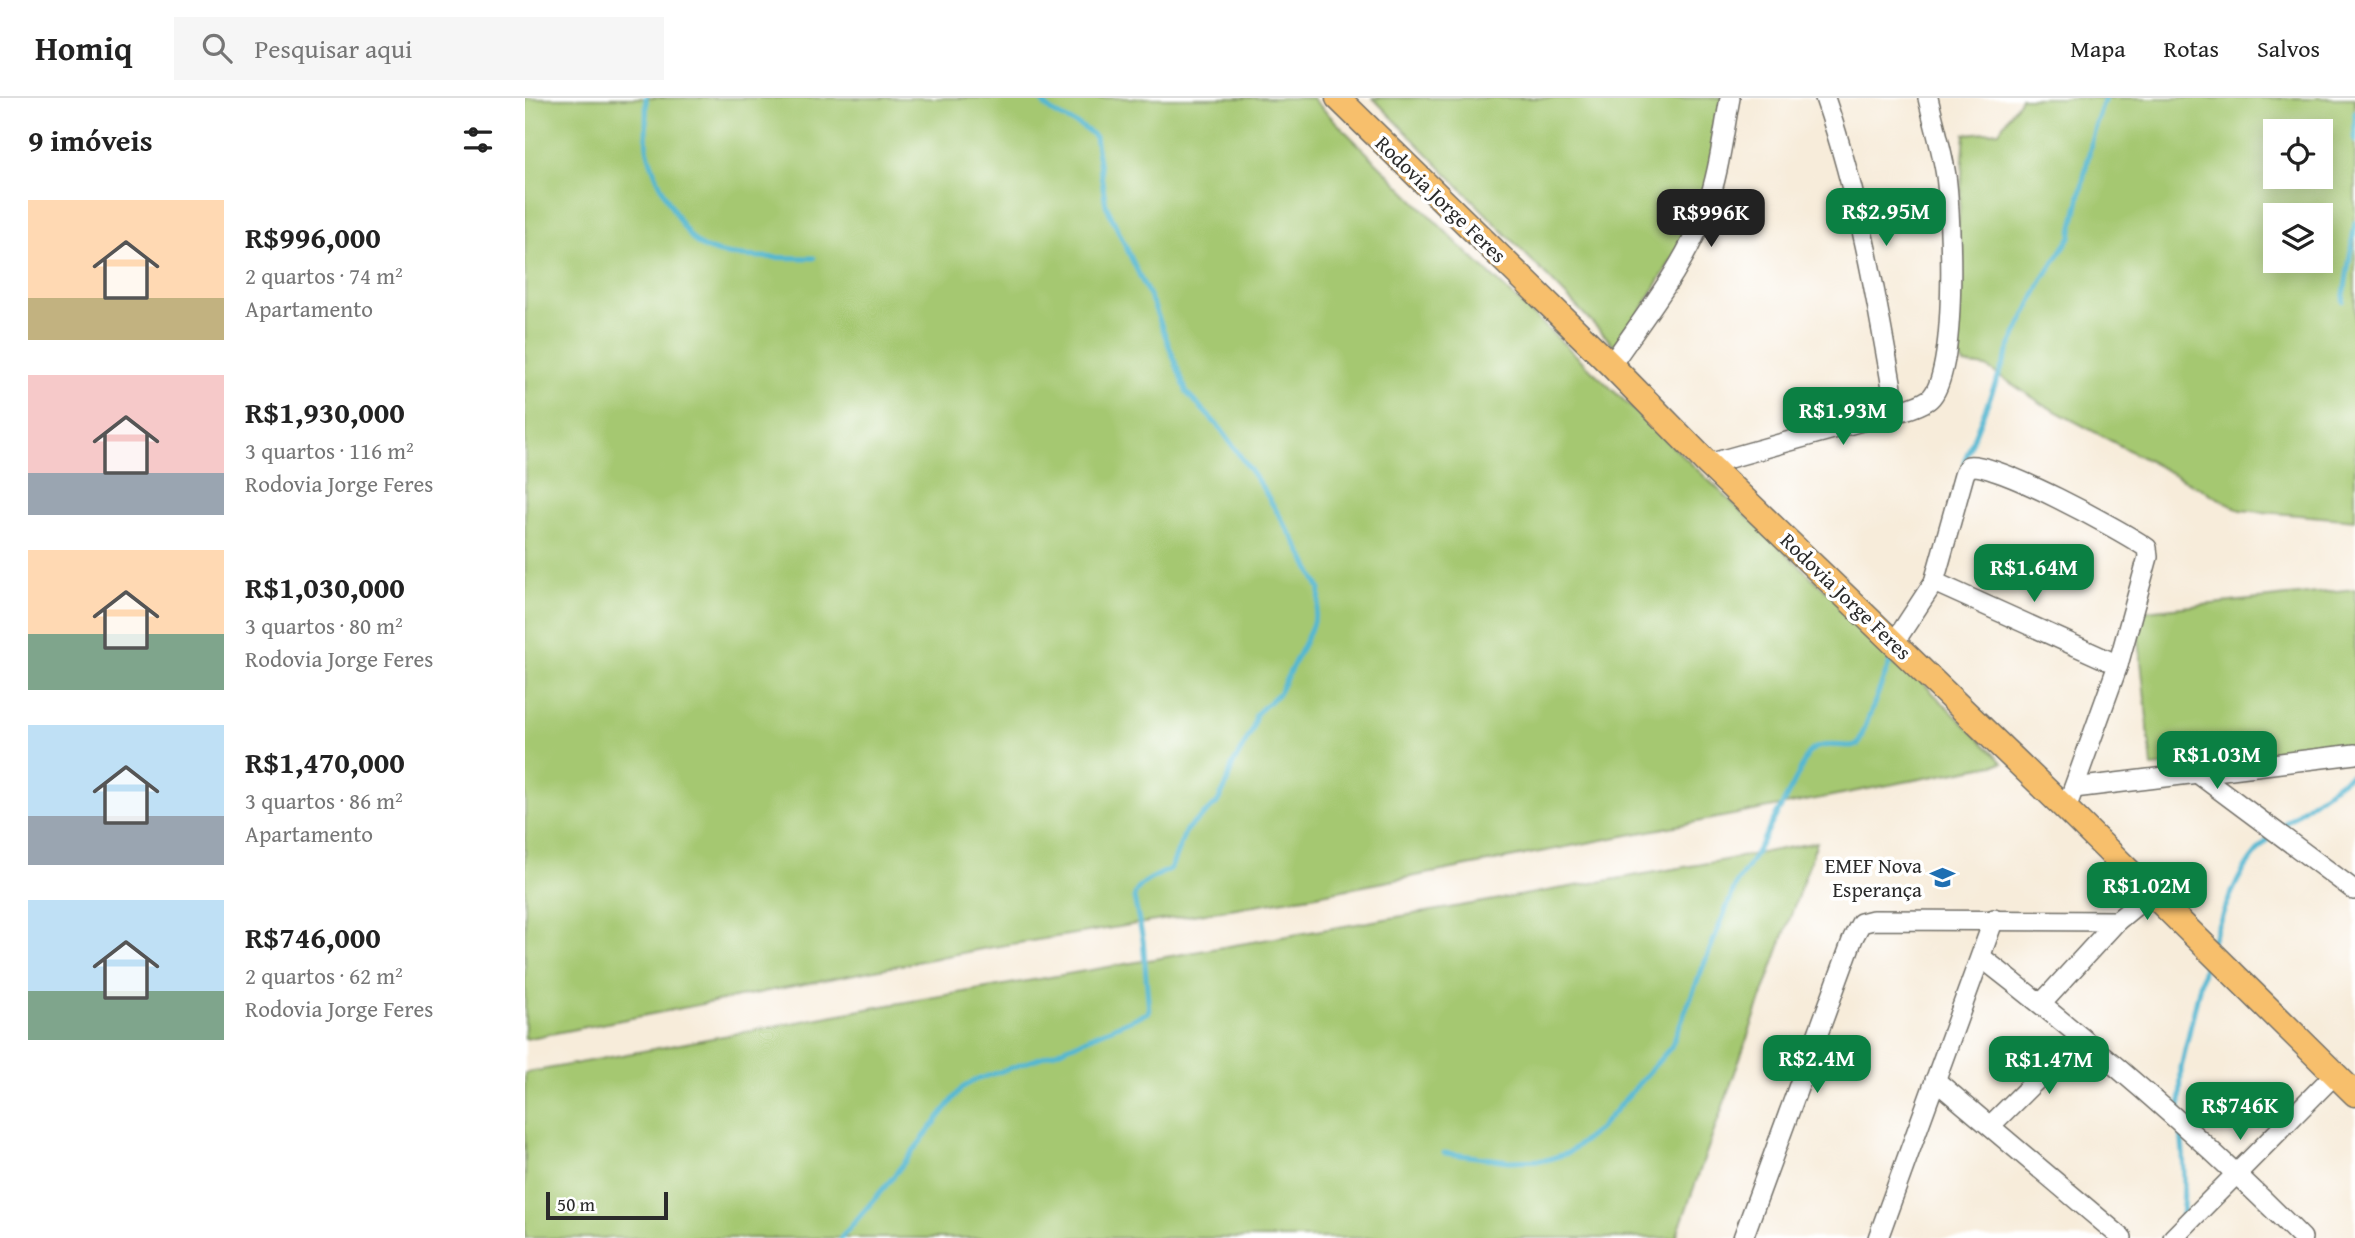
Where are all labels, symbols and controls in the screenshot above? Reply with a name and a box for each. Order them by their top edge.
search box [174,17,664,80]
text: Homiq [35,24,132,72]
icon: search [198,29,236,67]
text: Pesquisar aqui [254,29,412,68]
text: Mapa [2070,31,2126,66]
text: Rotas [2164,31,2219,66]
text: Salvos [2257,31,2320,66]
text: 9 imóveis [28,118,153,162]
map controls [2263,119,2333,273]
button: locate [2263,119,2333,189]
icon: filters [459,121,497,159]
street label: Rodovia Jorge Feres [1368,128,1514,270]
pin: R$2.95M [1821,188,1951,248]
pin: R$996K [1654,190,1768,249]
text: R$2.95M [1842,194,1930,227]
text: R$996K [1673,195,1749,228]
button: layers [2263,203,2333,273]
text: R$996,000 [245,215,381,259]
icon: home [84,228,168,312]
text: 2 quartos · 74 m² [245,259,403,292]
text: Apartamento [245,292,373,325]
pin: R$1.93M [1778,388,1908,447]
text: R$1,930,000 [245,390,405,434]
text: R$1.93M [1799,393,1887,426]
icon: home [84,403,168,487]
text: 3 quartos · 116 m² [245,434,414,467]
text: Rodovia Jorge Feres [245,467,433,500]
street label: Rodovia Jorge Feres [1773,525,1919,667]
pin: R$1.64M [1969,545,2099,604]
text: R$1.64M [1990,550,2078,583]
text: R$1,030,000 [245,565,405,609]
icon: home [84,578,168,662]
text: 3 quartos · 80 m² [245,609,403,642]
text: Rodovia Jorge Feres [245,642,433,675]
pin: R$1.03M [2152,732,2282,791]
text: R$1.03M [2173,737,2261,770]
text: R$1,470,000 [245,740,405,784]
icon: home [84,753,168,837]
text: 3 quartos · 86 m² [245,784,403,817]
text: Apartamento [245,817,373,850]
place label: EMEF Nova Esperança [1825,850,1922,905]
pin: R$1.02M [2082,862,2212,922]
school or university icon: EMEF Nova Esperança [1928,863,1956,891]
text: R$1.02M [2103,868,2191,901]
text: R$746,000 [245,915,381,959]
icon: home [84,928,168,1012]
text: 2 quartos · 62 m² [245,959,403,992]
text: Rodovia Jorge Feres [245,992,433,1025]
pin: R$2.4M [1760,1035,1874,1095]
pin: R$1.47M [1984,1037,2114,1096]
text: R$2.4M [1779,1041,1855,1074]
text: R$1.47M [2005,1042,2093,1075]
pin: R$746K [2183,1082,2297,1142]
text: R$746K [2202,1088,2278,1121]
scale bar [546,1189,669,1221]
text: 50 m [557,1190,595,1218]

